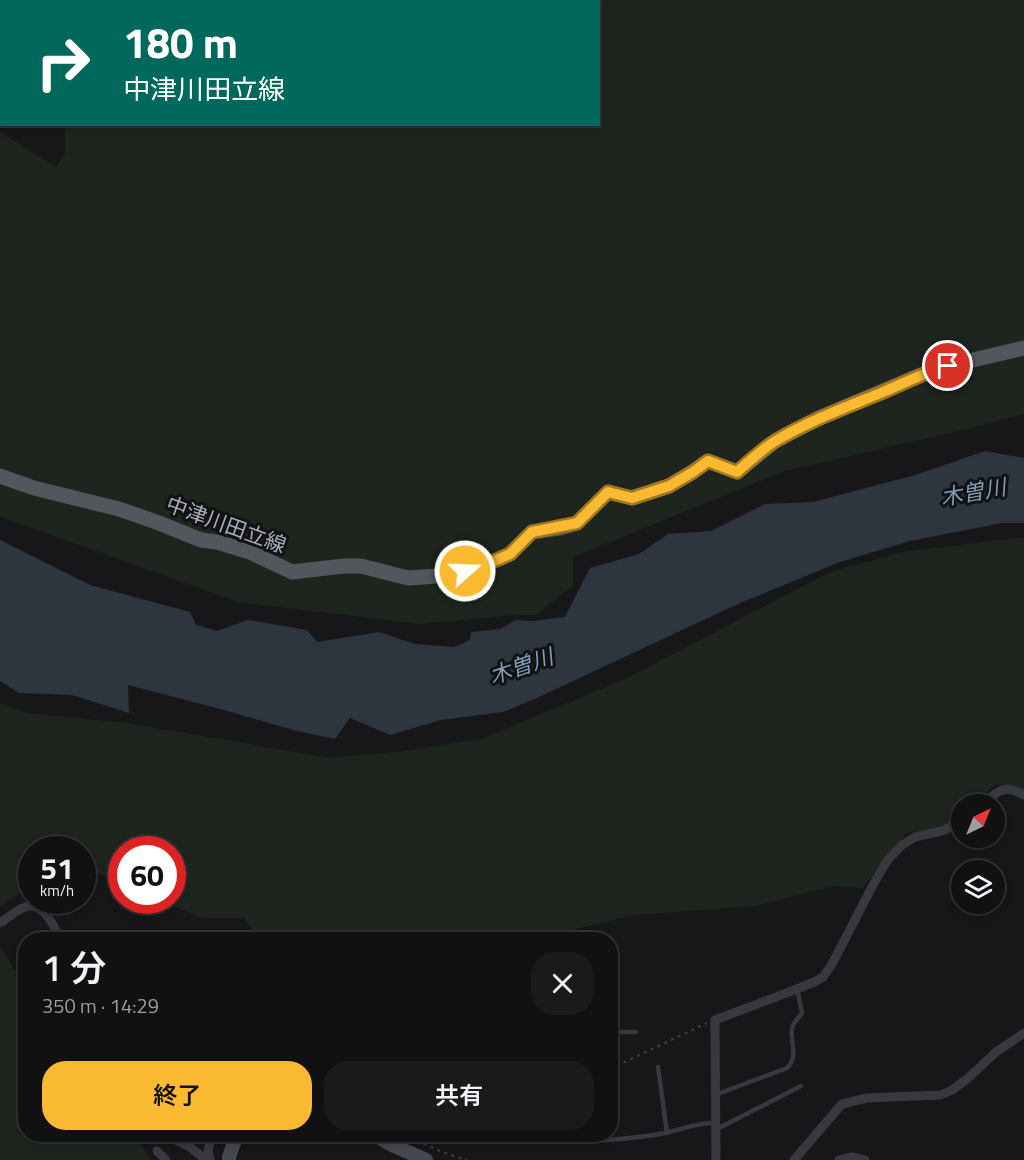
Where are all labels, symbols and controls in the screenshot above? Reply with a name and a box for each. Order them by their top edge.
text: 180 m [123,10,238,74]
icon: right [24,24,102,102]
text: 中津川田立線 [123,68,285,109]
pin [922,340,973,391]
icon: arrive [931,349,964,382]
water label: 木曽川 [938,469,1010,514]
street label: 中津川田立線 [162,487,291,561]
position arrow [433,539,497,603]
water label: 木曽川 [484,639,560,693]
north arrow [951,794,1005,848]
map controls [951,794,1005,914]
speed limit sign: 60 [108,836,186,914]
text: 51 [40,845,74,891]
button: layers [951,860,1005,914]
text: km/h [40,879,74,902]
text: 1 分 [42,940,106,995]
button: close [531,952,594,1015]
text: 350 m · 14:29 [42,990,159,1021]
button: 終了 [42,1061,312,1130]
button: 共有 [324,1061,594,1130]

